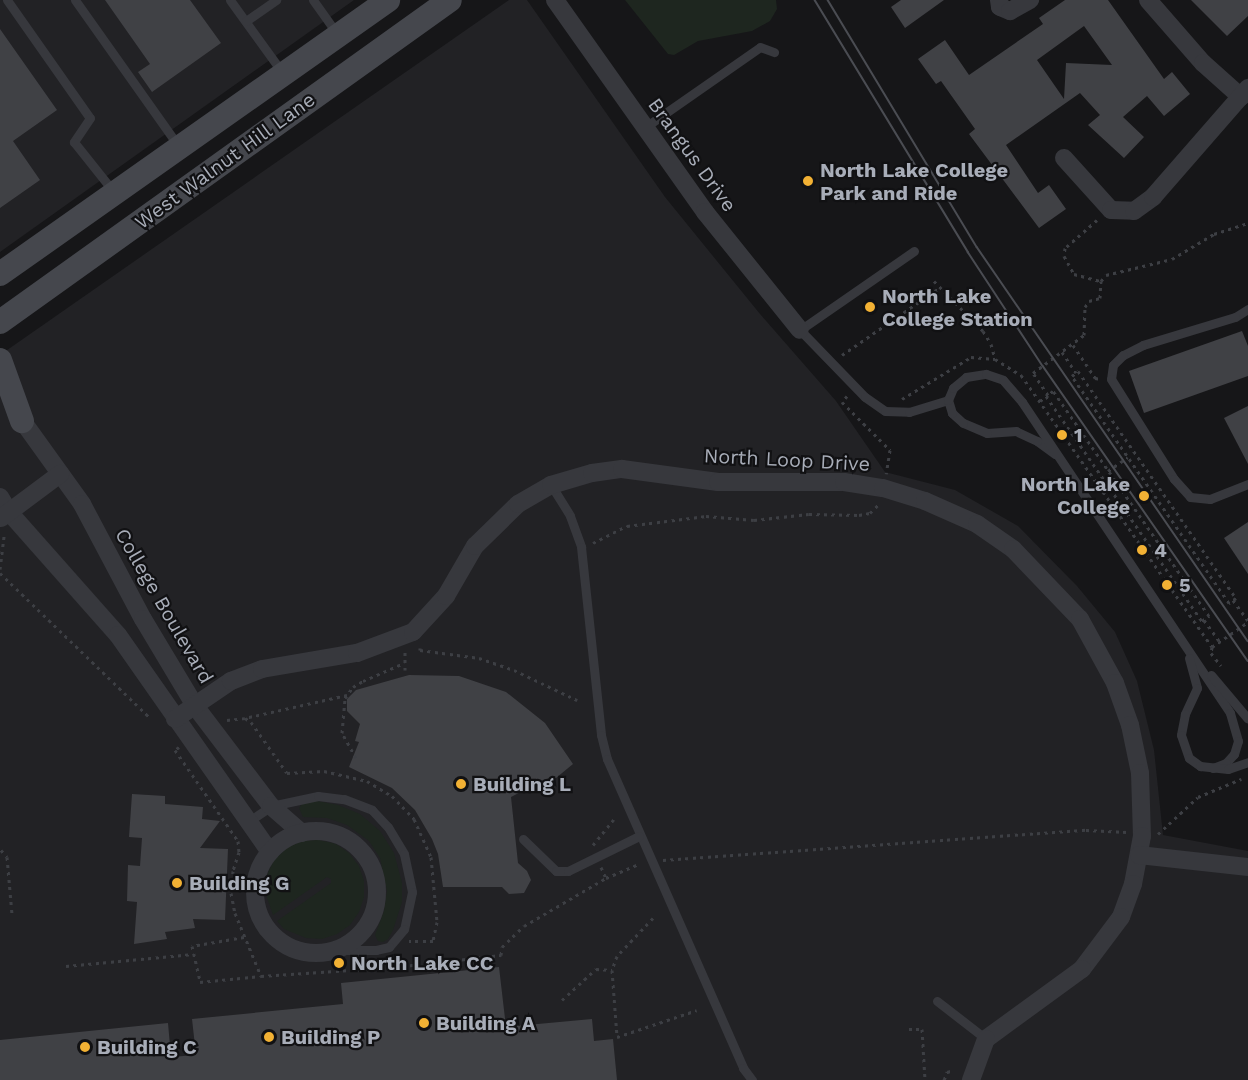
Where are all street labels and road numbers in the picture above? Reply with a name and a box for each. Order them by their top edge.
street label: West Walnut Hill Lane [130,87,320,235]
street label: Brangus Drive [643,93,741,217]
street label: North Loop Drive [703,444,871,476]
street label: College Boulevard [110,524,218,688]

